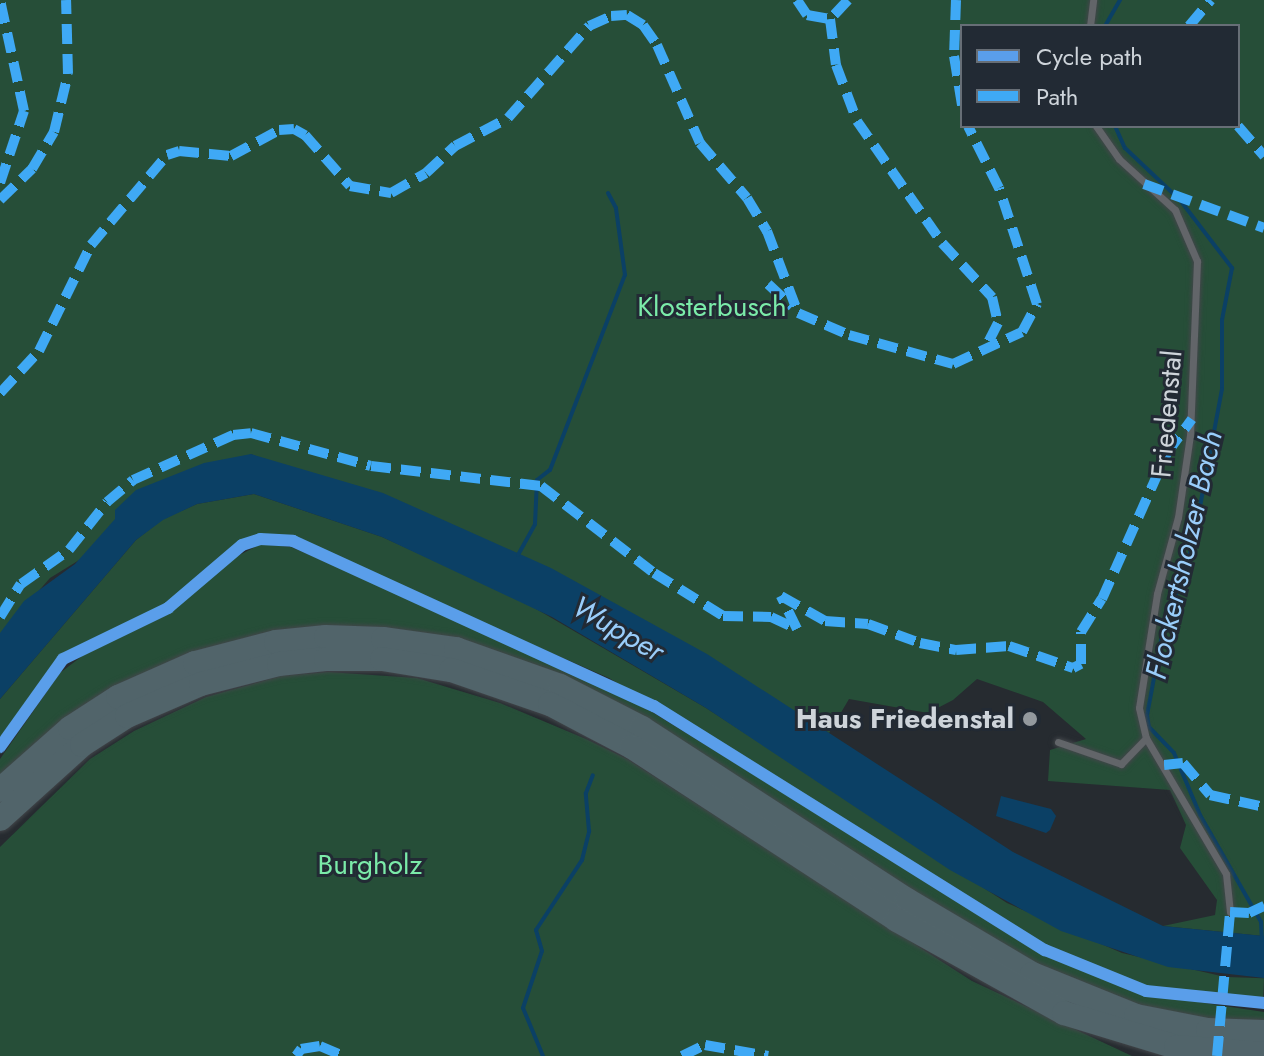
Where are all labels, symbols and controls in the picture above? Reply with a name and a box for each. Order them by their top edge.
legend [960,24,1240,128]
text: Cycle path [1036,39,1143,74]
text: Path [1036,79,1078,114]
park label: Klosterbusch [637,290,787,324]
street label: Friedenstal [1145,349,1189,479]
water label: Flockertsholzer Bach [1138,427,1230,683]
water label: Wupper [566,588,670,670]
place label: Haus Friedenstal [796,702,1014,736]
marker: Haus Friedenstal [1021,710,1039,728]
park label: Burgholz [318,848,422,882]

